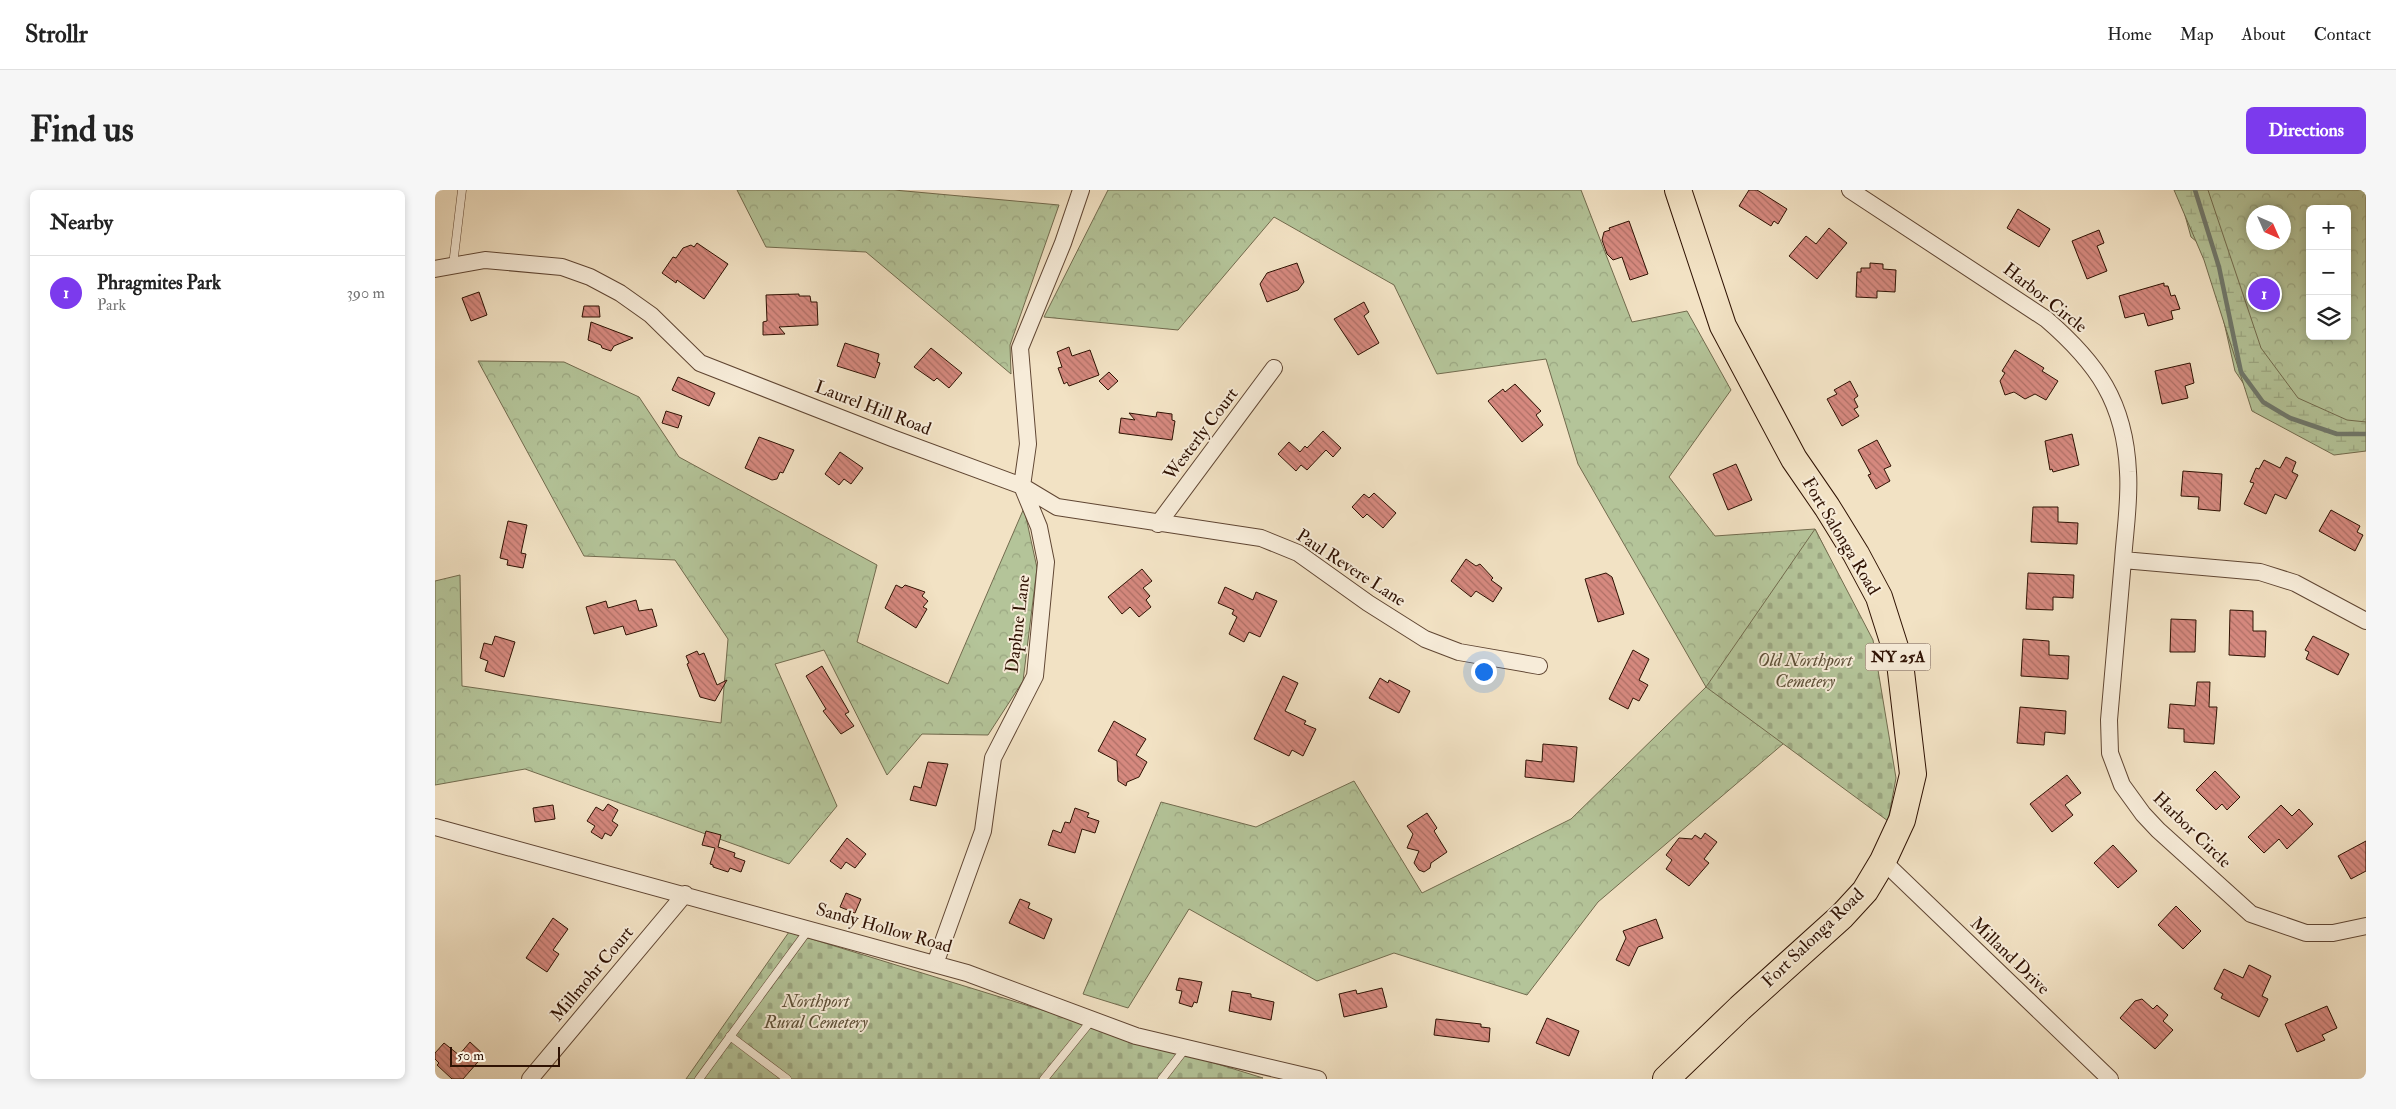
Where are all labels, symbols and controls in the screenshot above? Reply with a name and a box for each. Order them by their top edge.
text: Strollr [25,19,88,50]
text: Home [2107,23,2152,46]
text: Map [2180,23,2214,46]
text: About [2242,23,2286,46]
text: Contact [2314,23,2371,46]
button: Directions [2246,107,2366,154]
text: Find us [30,108,134,152]
north arrow [2246,205,2291,250]
map controls [2306,205,2351,340]
button: + [2306,205,2351,250]
text: Nearby [50,209,113,236]
button: − [2306,250,2351,295]
street label: Harbor Circle [1998,258,2092,338]
text: Phragmites Park [97,271,221,295]
pin: 1 [2248,275,2280,313]
text: 1 [63,283,69,303]
text: 390 m [347,283,385,303]
text: Park [97,295,126,315]
button: layers [2306,295,2351,340]
street label: Laurel Hill Road [812,375,934,441]
street label: Westerly Court [1158,383,1243,486]
street label: Fort Salonga Road [1797,473,1885,599]
street label: Paul Revere Lane [1292,524,1410,612]
street label: Daphne Lane [1001,573,1035,674]
road number: NY 25A [1865,644,1931,671]
park label: Old Northport Cemetery [1758,649,1853,693]
your location [1471,659,1497,685]
street label: Harbor Circle [2148,787,2237,874]
street label: Fort Salonga Road [1757,883,1869,993]
street label: Sandy Hollow Road [813,898,955,958]
street label: Milland Drive [1965,912,2055,1000]
street label: Millmohr Court [545,921,639,1026]
park label: Northport Rural Cemetery [763,990,869,1034]
scale bar [450,1044,560,1067]
text: 50 m [457,1047,484,1064]

